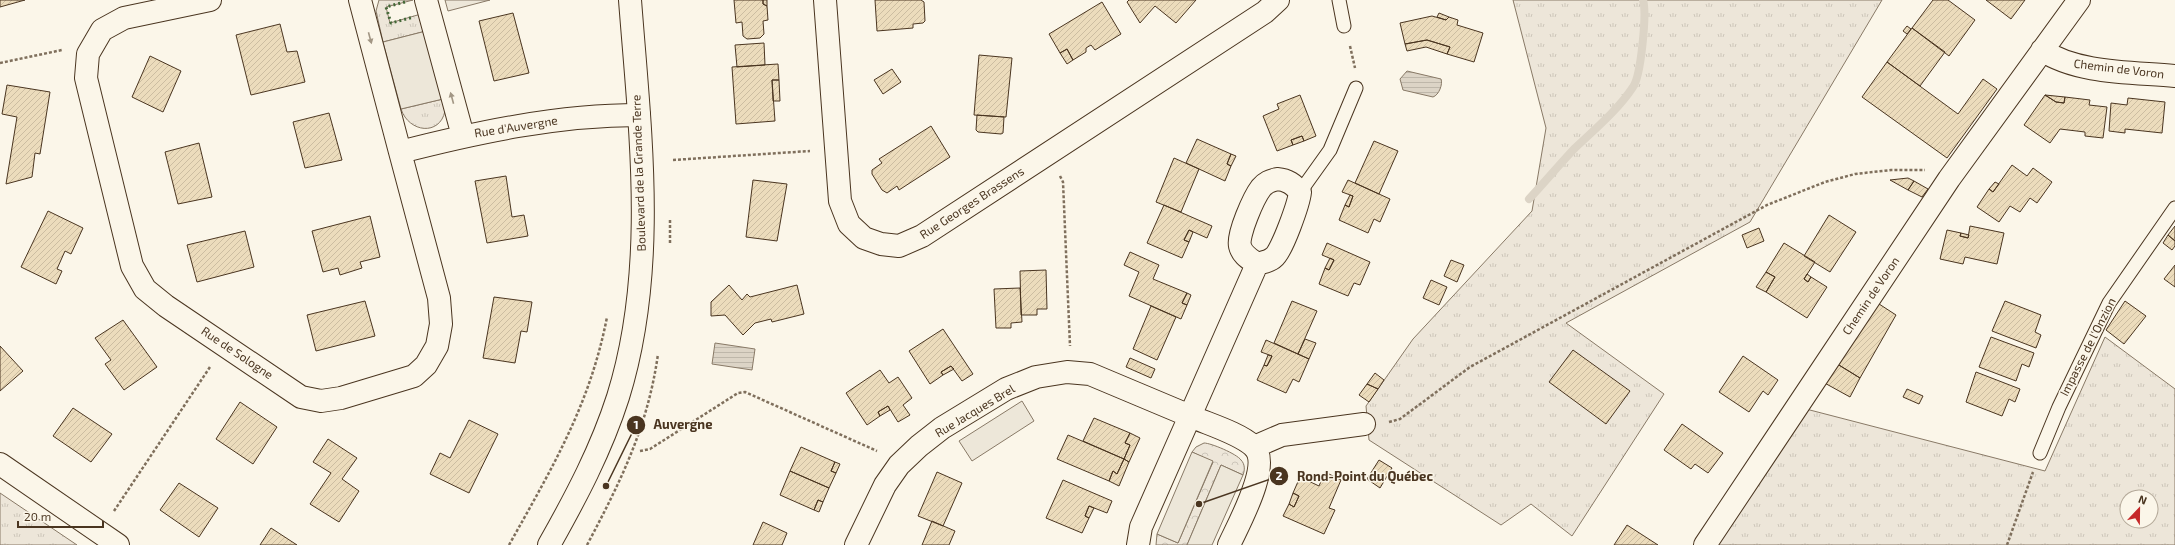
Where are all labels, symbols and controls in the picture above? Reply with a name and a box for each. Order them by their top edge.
one-way arrow [367,32,373,44]
street label: Chemin de Voron [2073,56,2165,81]
one-way arrow [449,92,455,104]
street label: Boulevard de la Grande Terre [628,95,648,252]
street label: Rue d'Auvergne [473,113,559,140]
street label: Rue Georges Brassens [917,163,1026,241]
street label: Chemin de Voron [1839,254,1901,337]
street label: Impasse de l'Onzion [2056,295,2118,398]
street label: Rue de Sologne [199,323,276,381]
street label: Rue Jacques Brel [932,381,1017,439]
callout: Auvergne [626,412,721,437]
text: Auvergne [654,416,713,432]
text: 1 [633,417,639,431]
callout: Rond-Point du Québec [1269,464,1441,489]
text: 2 [1276,468,1283,482]
text: Rond-Point du Québec [1297,468,1433,485]
north arrow [2119,489,2159,529]
text: N [2137,492,2149,507]
scale bar [18,503,103,529]
text: 20 m [24,509,51,523]

